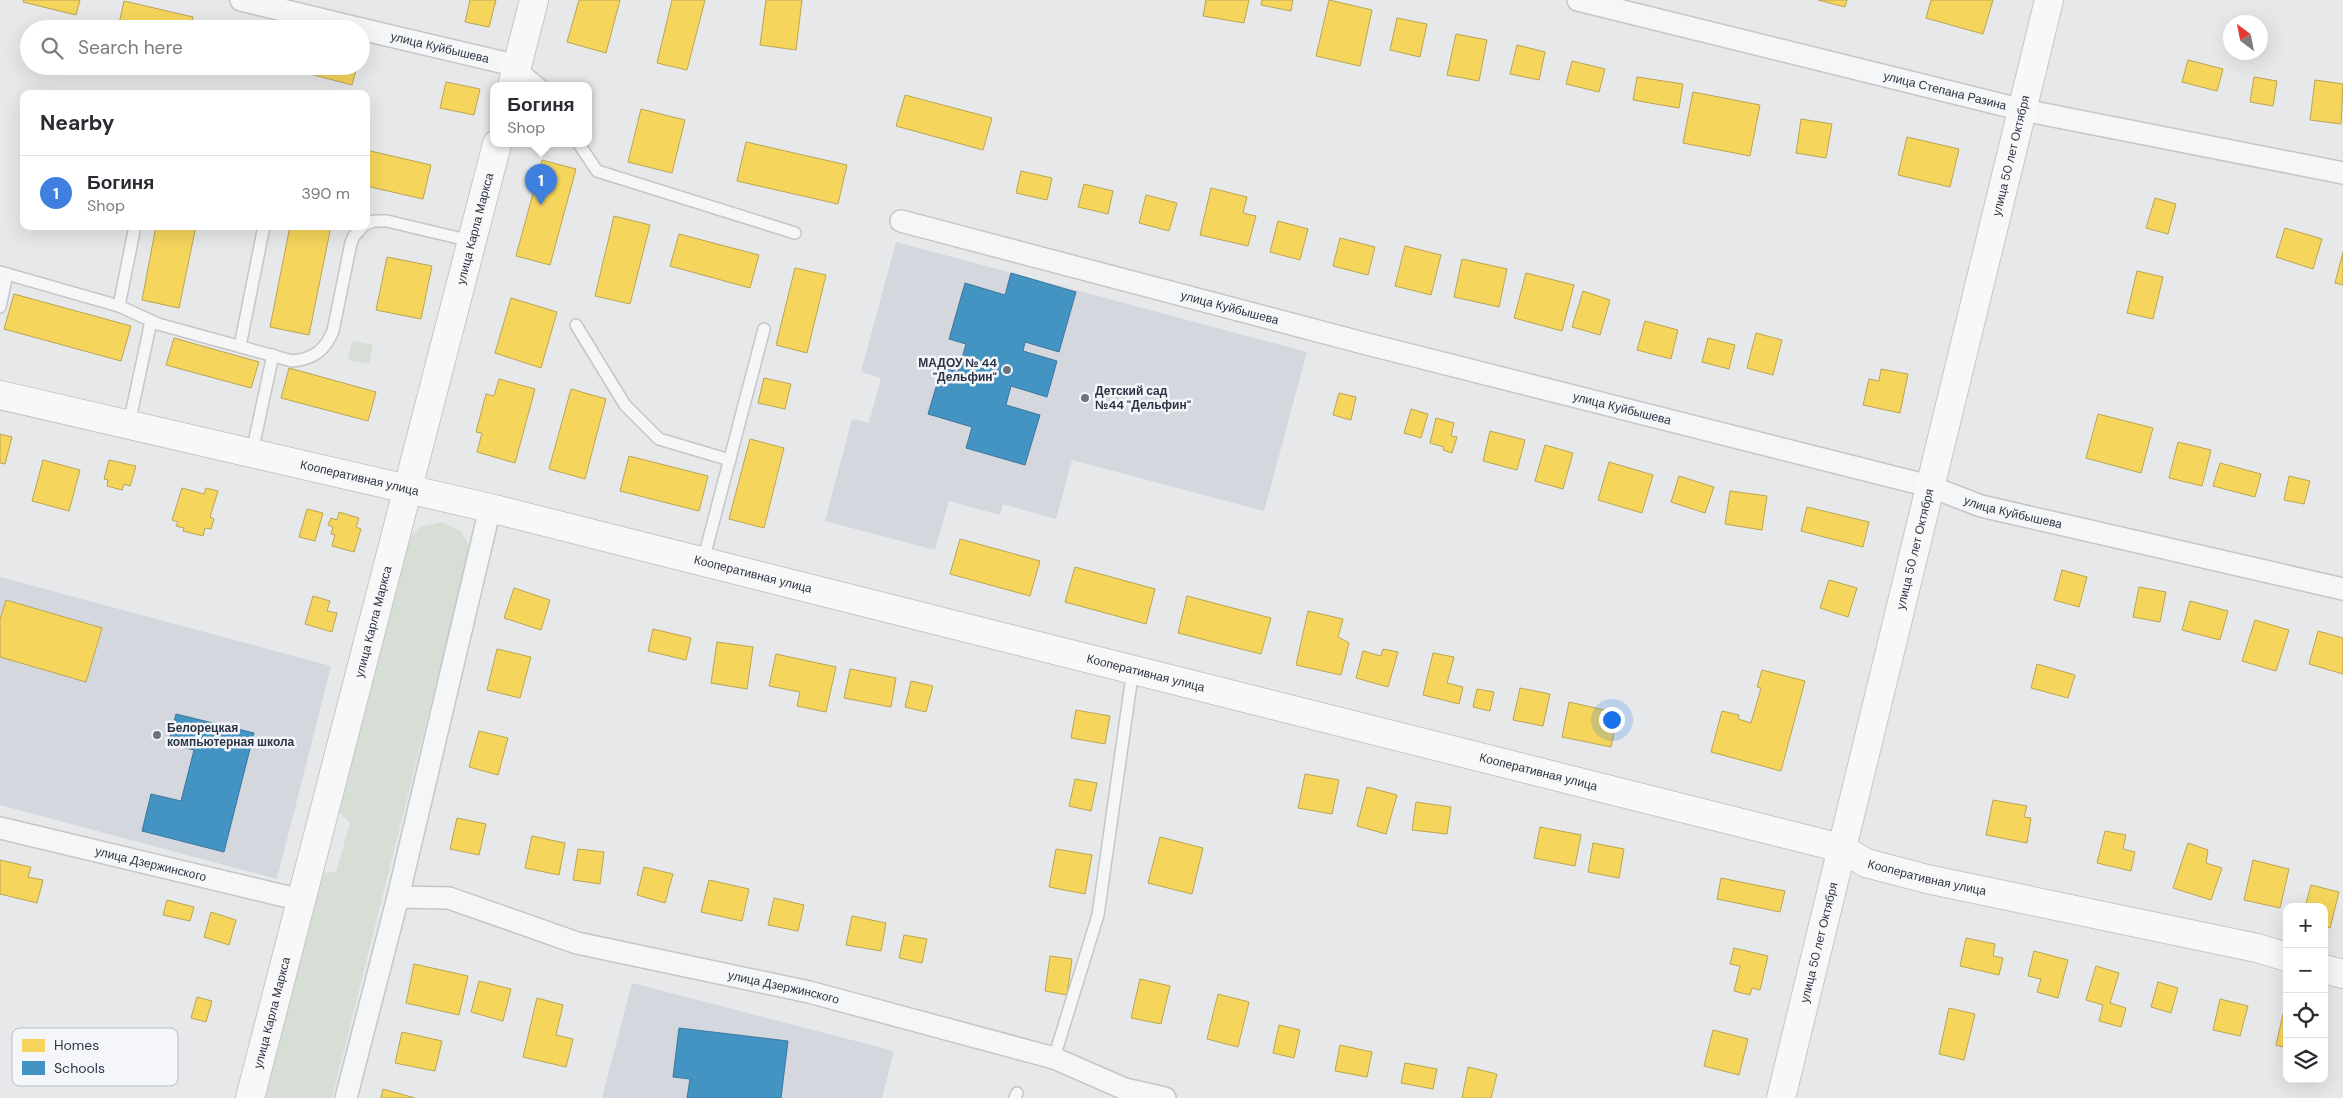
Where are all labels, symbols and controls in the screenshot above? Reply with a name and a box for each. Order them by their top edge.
north arrow [2223,15,2268,60]
search box [20,20,370,75]
street label: улица Куйбышева [389,28,491,67]
icon: search [38,34,66,62]
text: Search here [78,35,183,60]
street label: улица Степана Разина [1882,68,2009,114]
popup [490,82,592,147]
text: Богиня [507,92,575,117]
street label: улица 50 лет Октября [1989,94,2033,218]
text: Nearby [40,109,114,137]
text: Shop [507,117,545,138]
pin: 1 [525,164,557,205]
text: Богиня [87,170,154,195]
street label: улица Карла Маркса [453,171,497,286]
text: 1 [53,183,59,204]
text: 390 m [302,183,350,204]
text: Shop [87,195,125,216]
street label: улица Куйбышева [1179,287,1281,328]
place label: МАДОУ № 44 "Дельфин" [918,355,997,385]
marker: МАДОУ № 44 "Дельфин" [1001,364,1013,376]
place label: Детский сад №44 "Дельфин" [1095,383,1191,413]
street label: улица Куйбышева [1571,388,1673,429]
marker: Детский сад №44 "Дельфин" [1079,392,1091,404]
street label: Кооперативная улица [299,456,421,499]
street label: улица 50 лет Октября [1893,487,1937,611]
street label: улица Куйбышева [1962,492,2064,532]
street label: Кооперативная улица [692,552,814,597]
street label: улица Карла Маркса [351,564,396,679]
street label: Кооперативная улица [1085,650,1207,696]
your location [1599,707,1625,733]
place label: Белорецкая компьютерная школа [167,720,295,750]
marker: Белорецкая компьютерная школа [151,729,163,741]
street label: Кооперативная улица [1478,749,1600,794]
street label: улица Дзержинского [94,843,208,885]
street label: Кооперативная улица [1866,856,1988,899]
street label: улица 50 лет Октября [1797,881,1841,1005]
map controls [2283,903,2328,1083]
button: + [2283,903,2328,948]
button: − [2283,948,2328,993]
street label: улица Карла Маркса [250,955,294,1070]
street label: улица Дзержинского [726,967,841,1008]
button: locate [2283,993,2328,1038]
legend [12,1028,178,1086]
text: Homes [54,1036,99,1054]
button: layers [2283,1038,2328,1083]
text: Schools [54,1059,105,1077]

